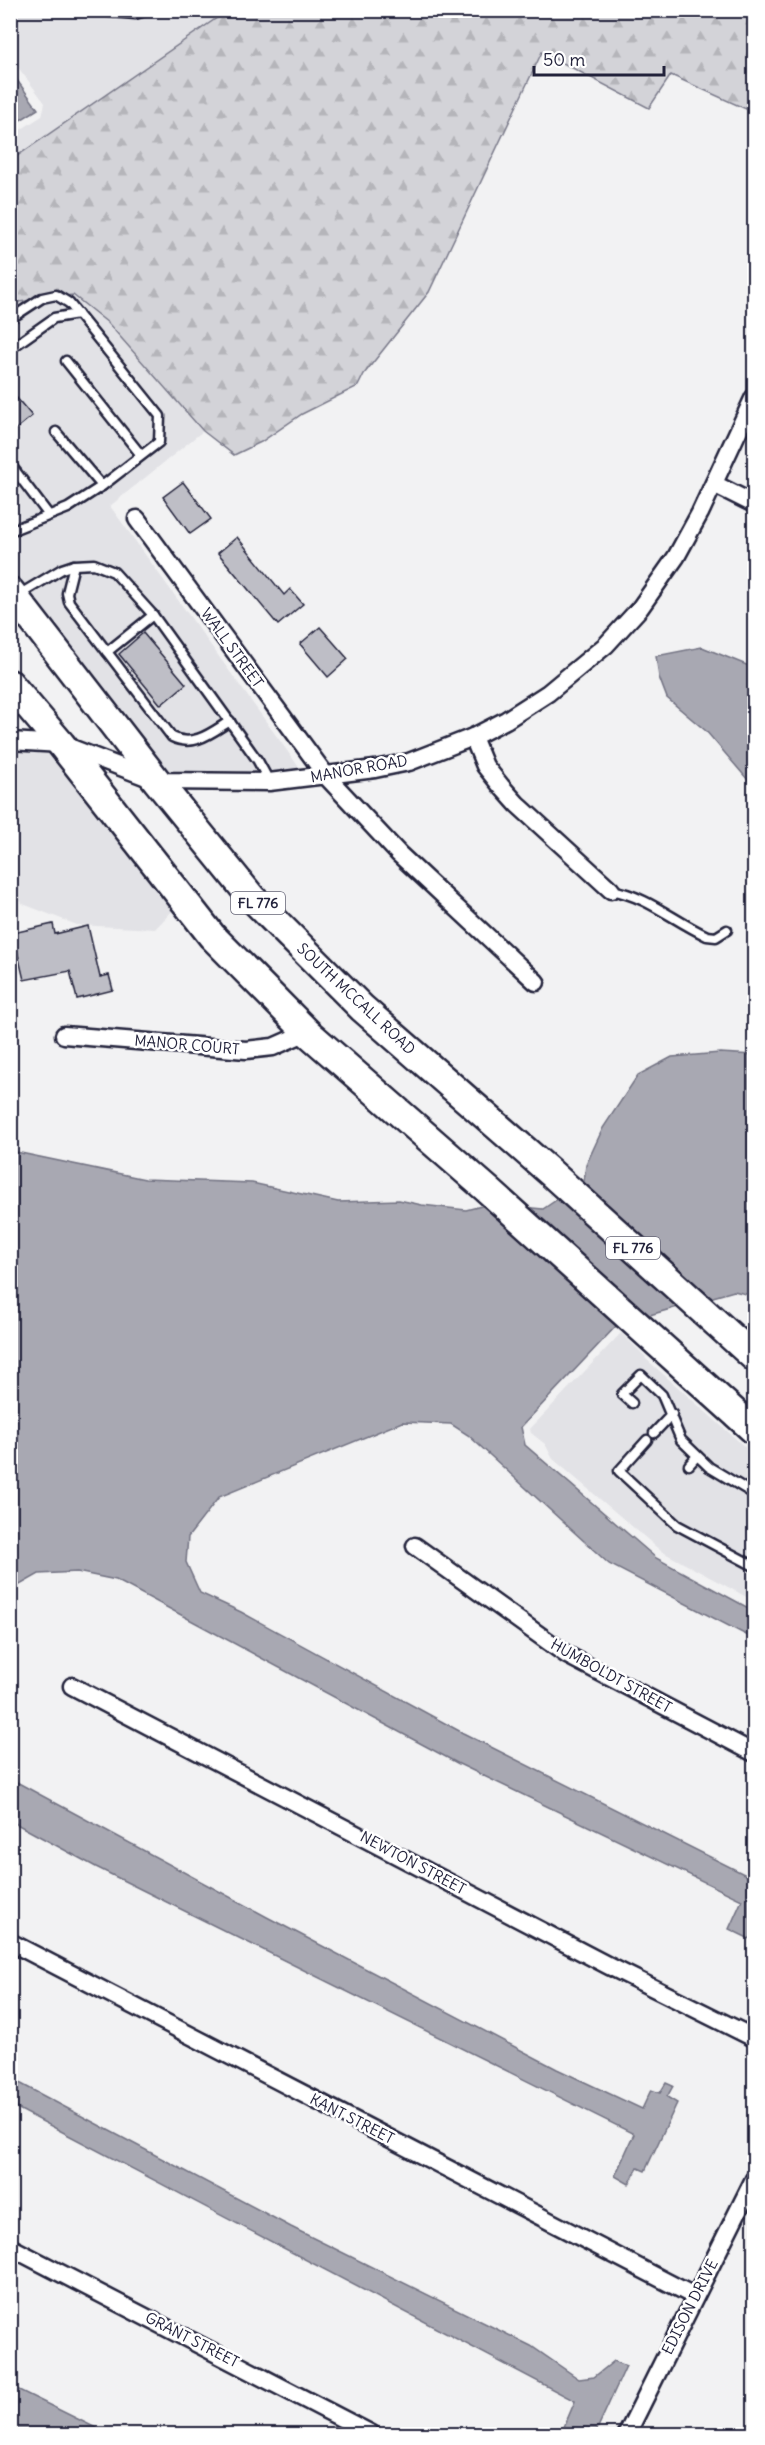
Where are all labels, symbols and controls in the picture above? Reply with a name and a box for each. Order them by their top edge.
scale bar [534,39,664,77]
text: 50 m [543,48,585,71]
street label: WALL STREET [197,604,268,691]
street label: MANOR ROAD [309,751,409,786]
road number: FL 776 [231,892,285,914]
street label: SOUTH MCCALL ROAD [293,939,419,1058]
street label: MANOR COURT [134,1030,241,1059]
road number: FL 776 [606,1237,660,1259]
street label: HUMBOLDT STREET [547,1634,675,1717]
street label: NEWTON STREET [357,1827,469,1898]
street label: KANT STREET [307,2089,398,2148]
street label: EDISON DRIVE [657,2256,722,2358]
street label: GRANT STREET [142,2308,243,2371]

